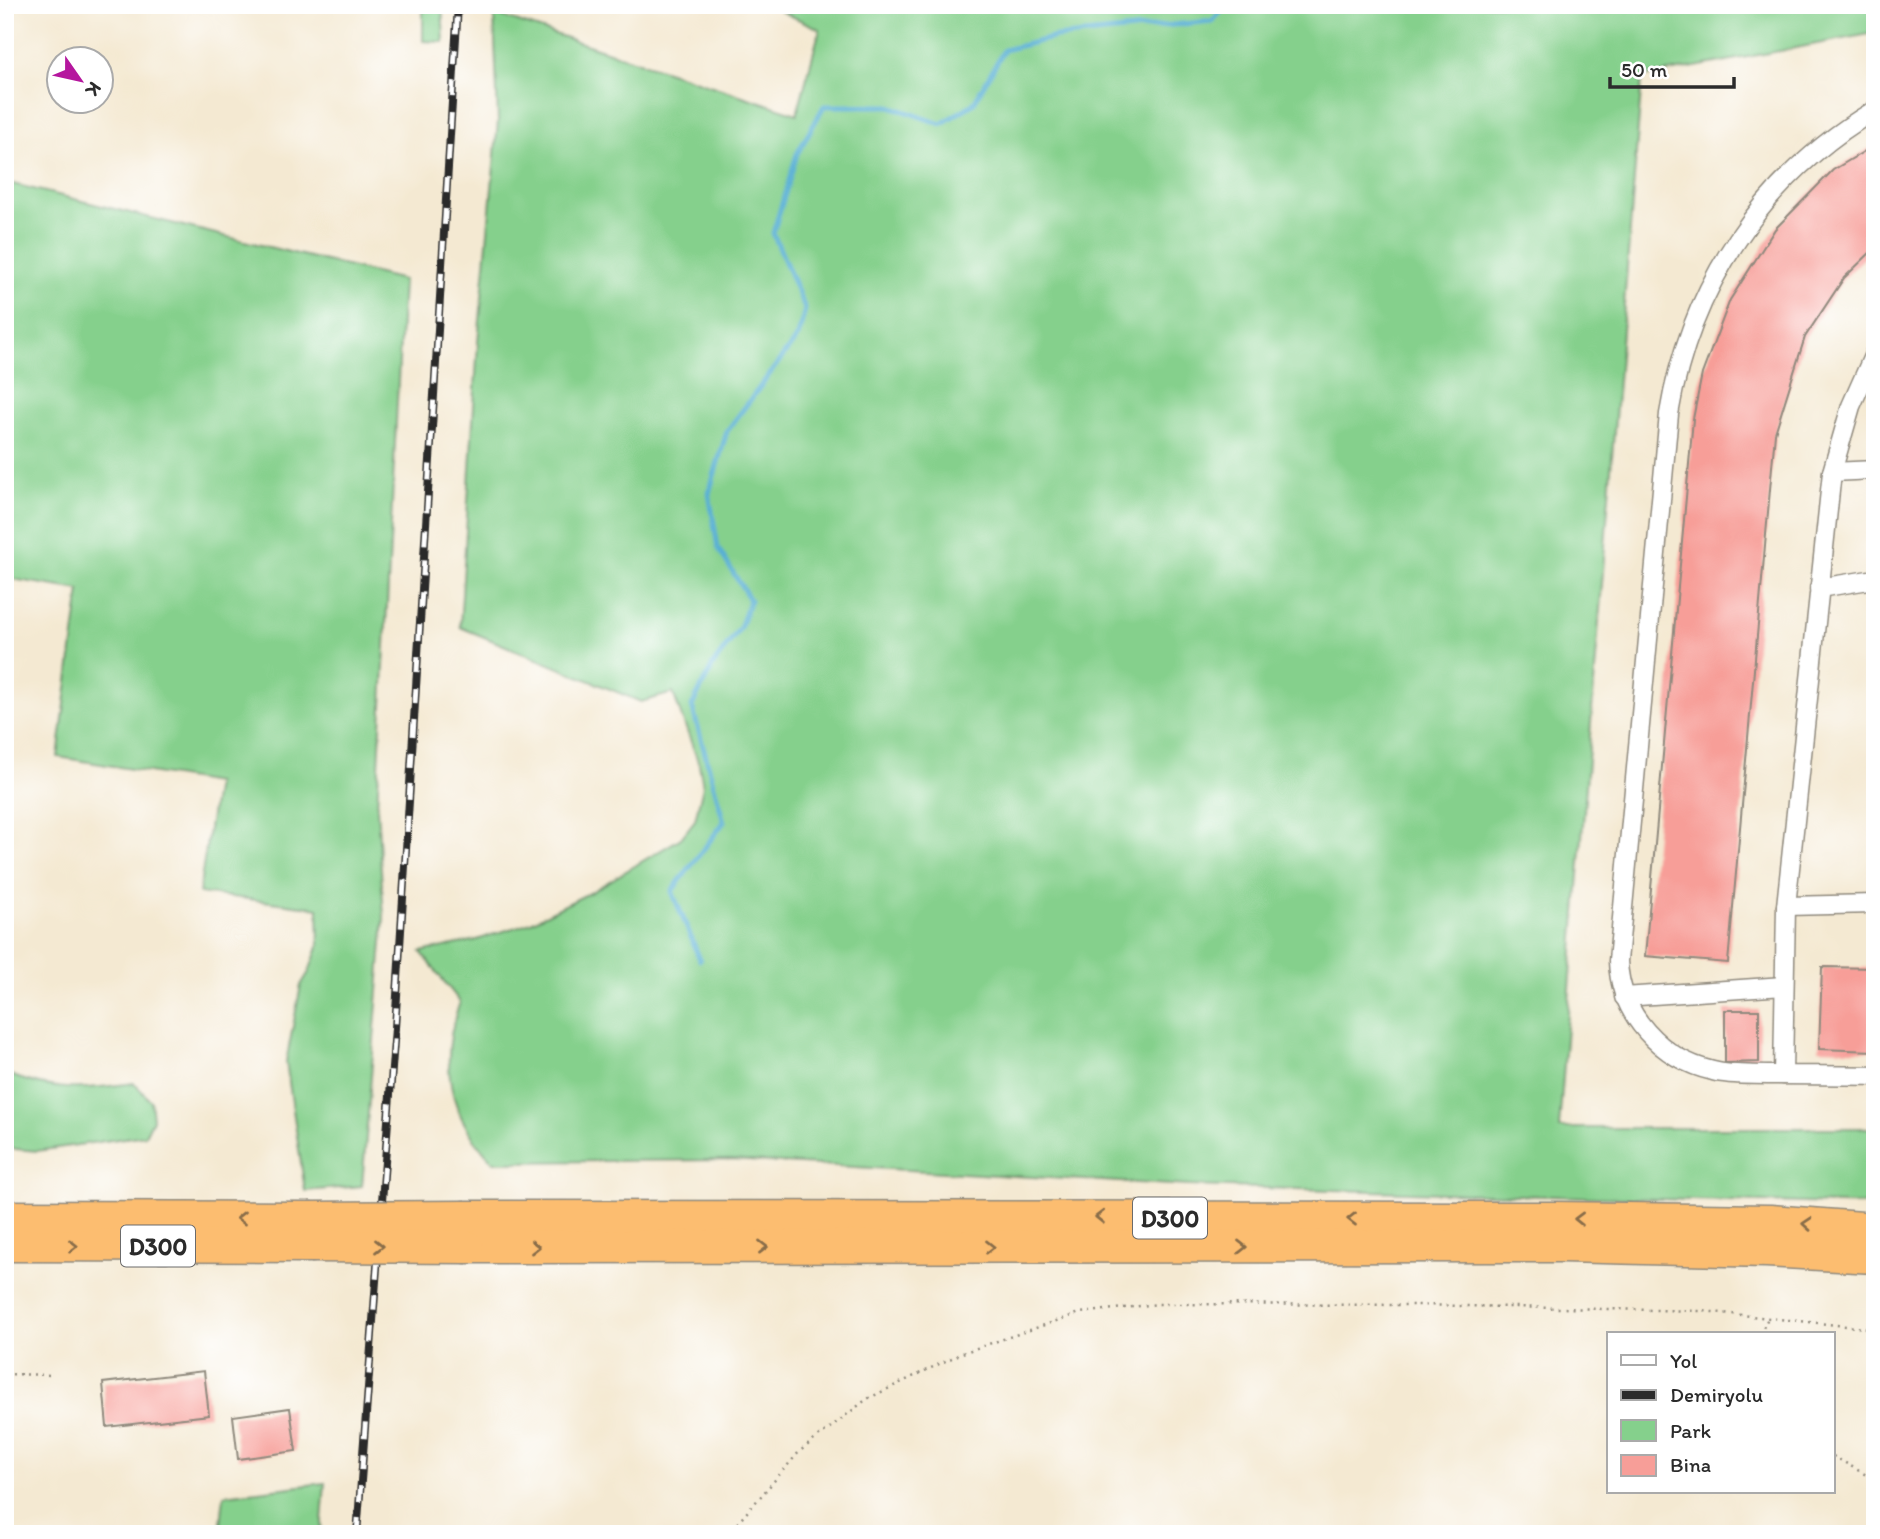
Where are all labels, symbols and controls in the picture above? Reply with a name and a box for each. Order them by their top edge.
north arrow [46,46,116,116]
scale bar [1610,46,1735,90]
text: 50 m [1621,57,1668,82]
text: K [80,78,107,101]
road number: D300 [1133,1198,1207,1238]
one-way arrow [1094,1209,1105,1225]
one-way arrow [235,1210,246,1226]
one-way arrow [1346,1211,1357,1227]
one-way arrow [1574,1211,1584,1227]
one-way arrow [1801,1217,1812,1232]
road number: D300 [121,1226,195,1266]
one-way arrow [69,1238,79,1254]
one-way arrow [375,1238,385,1254]
one-way arrow [531,1239,541,1255]
one-way arrow [758,1239,769,1255]
one-way arrow [986,1239,996,1255]
one-way arrow [1238,1239,1248,1255]
legend [1607,1332,1834,1494]
text: Yol [1670,1348,1697,1373]
text: Demiryolu [1670,1382,1763,1407]
text: Park [1670,1418,1712,1443]
text: Bina [1670,1452,1711,1477]

